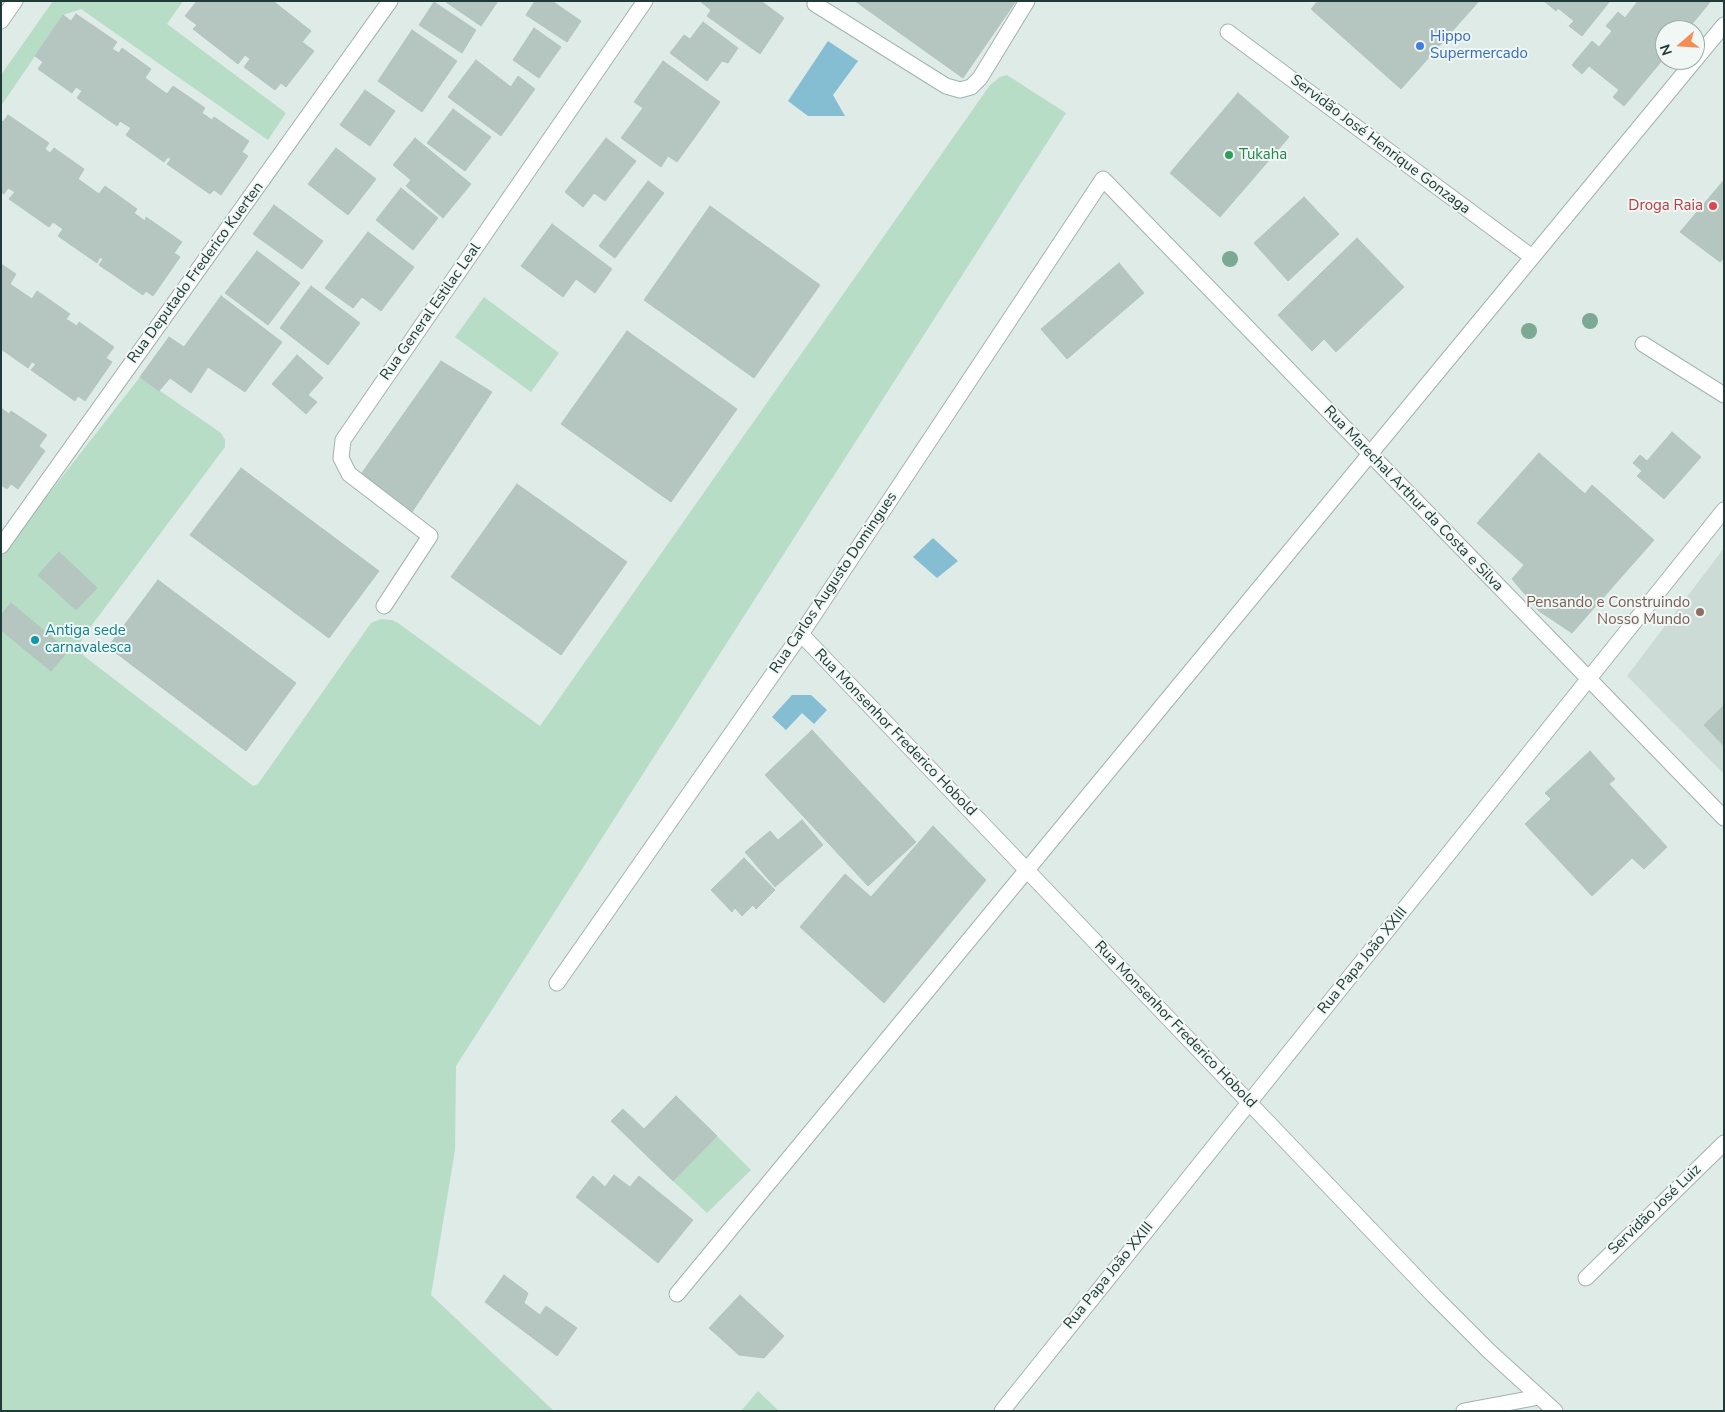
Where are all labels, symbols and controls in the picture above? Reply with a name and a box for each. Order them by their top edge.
north arrow [1655,20,1705,70]
place label: Hippo Supermercado [1430,28,1528,63]
marker: Hippo Supermercado [1414,40,1426,52]
text: N [1656,42,1677,58]
street label: Servidão José Henrique Gonzaga [1287,71,1473,219]
place label: Tukaha [1239,146,1287,164]
marker: Tukaha [1223,149,1235,161]
street label: Rua Deputado Frederico Kuerten [124,179,268,367]
place label: Droga Raia [1628,197,1703,215]
marker: Droga Raia [1707,200,1719,212]
street label: Rua General Estilac Leal [377,240,485,384]
street label: Rua Marechal Arthur da Costa e Silva [1319,402,1507,596]
street label: Rua Carlos Augusto Domingues [766,489,902,677]
place label: Pensando e Construindo Nosso Mundo [1526,594,1690,629]
marker: Pensando e Construindo Nosso Mundo [1694,606,1706,618]
place label: Antiga sede carnavalesca [45,622,132,657]
marker: Antiga sede carnavalesca [29,634,41,646]
street label: Rua Monsenhor Frederico Hobold [810,646,980,820]
street label: Rua Papa João XXIII [1314,904,1412,1018]
street label: Rua Monsenhor Frederico Hobold [1090,938,1260,1112]
street label: Servidão José Luiz [1605,1161,1705,1259]
street label: Rua Papa João XXIII [1060,1219,1158,1333]

